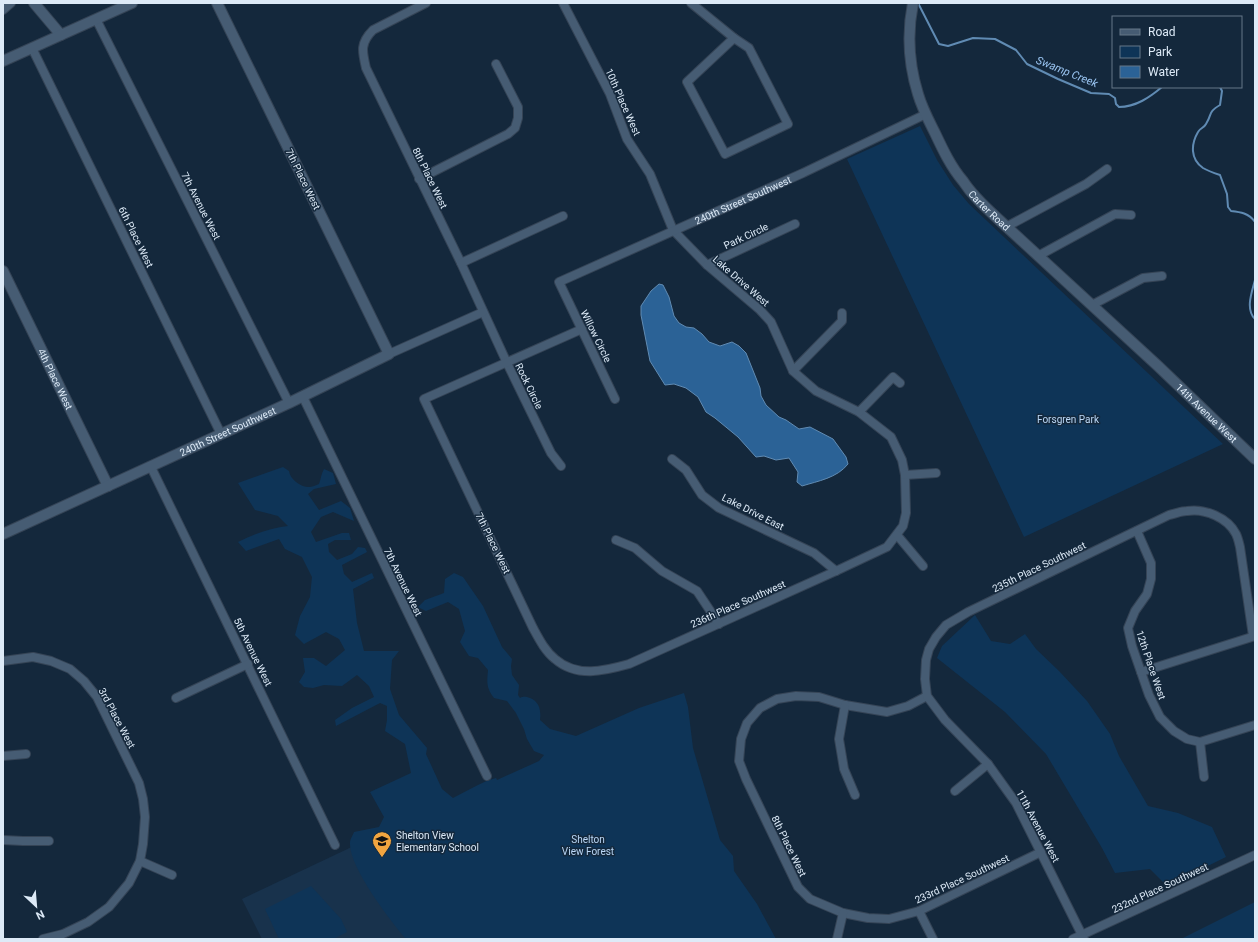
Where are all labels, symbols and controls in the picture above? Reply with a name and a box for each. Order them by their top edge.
legend [1112,16,1242,88]
text: Road [1148,25,1176,39]
text: Park [1148,45,1173,59]
water label: Swamp Creek [1034,54,1100,90]
text: Water [1148,65,1179,79]
street label: 10th Place West [603,67,643,137]
street label: 8th Place West [410,146,450,210]
street label: 7th Place West [283,147,323,211]
street label: 7th Avenue West [179,170,223,242]
street label: 240th Street Southwest [693,174,793,226]
street label: Carter Road [967,188,1012,233]
street label: 6th Place West [116,205,156,269]
street label: Park Circle [722,221,770,251]
street label: Lake Drive West [711,254,771,308]
street label: Willow Circle [579,308,613,364]
street label: 4th Place West [36,346,75,411]
street label: Rock Circle [513,361,545,411]
street label: 14th Avenue West [1174,381,1240,445]
street label: 240th Street Southwest [178,404,277,458]
park label: Forsgren Park [1037,414,1100,425]
street label: Lake Drive East [720,492,786,532]
street label: 7th Place West [473,511,513,575]
street label: 235th Place Southwest [991,540,1087,594]
street label: 7th Avenue West [382,546,424,618]
street label: 236th Place Southwest [689,578,787,630]
street label: 5th Avenue West [232,616,274,688]
street label: 12th Place West [1134,629,1168,701]
street label: 3rd Place West [96,686,138,750]
street label: 11th Avenue West [1014,788,1062,864]
street label: 8th Place West [769,814,809,878]
school or university icon: Shelton View Elementary School [371,830,393,858]
place label: Shelton View Elementary School [396,830,479,853]
park label: Shelton View Forest [562,834,614,857]
street label: 233rd Place Southwest [913,852,1011,906]
street label: 232nd Place Southwest [1110,861,1210,915]
north arrow [16,886,56,926]
text: N [34,907,47,922]

